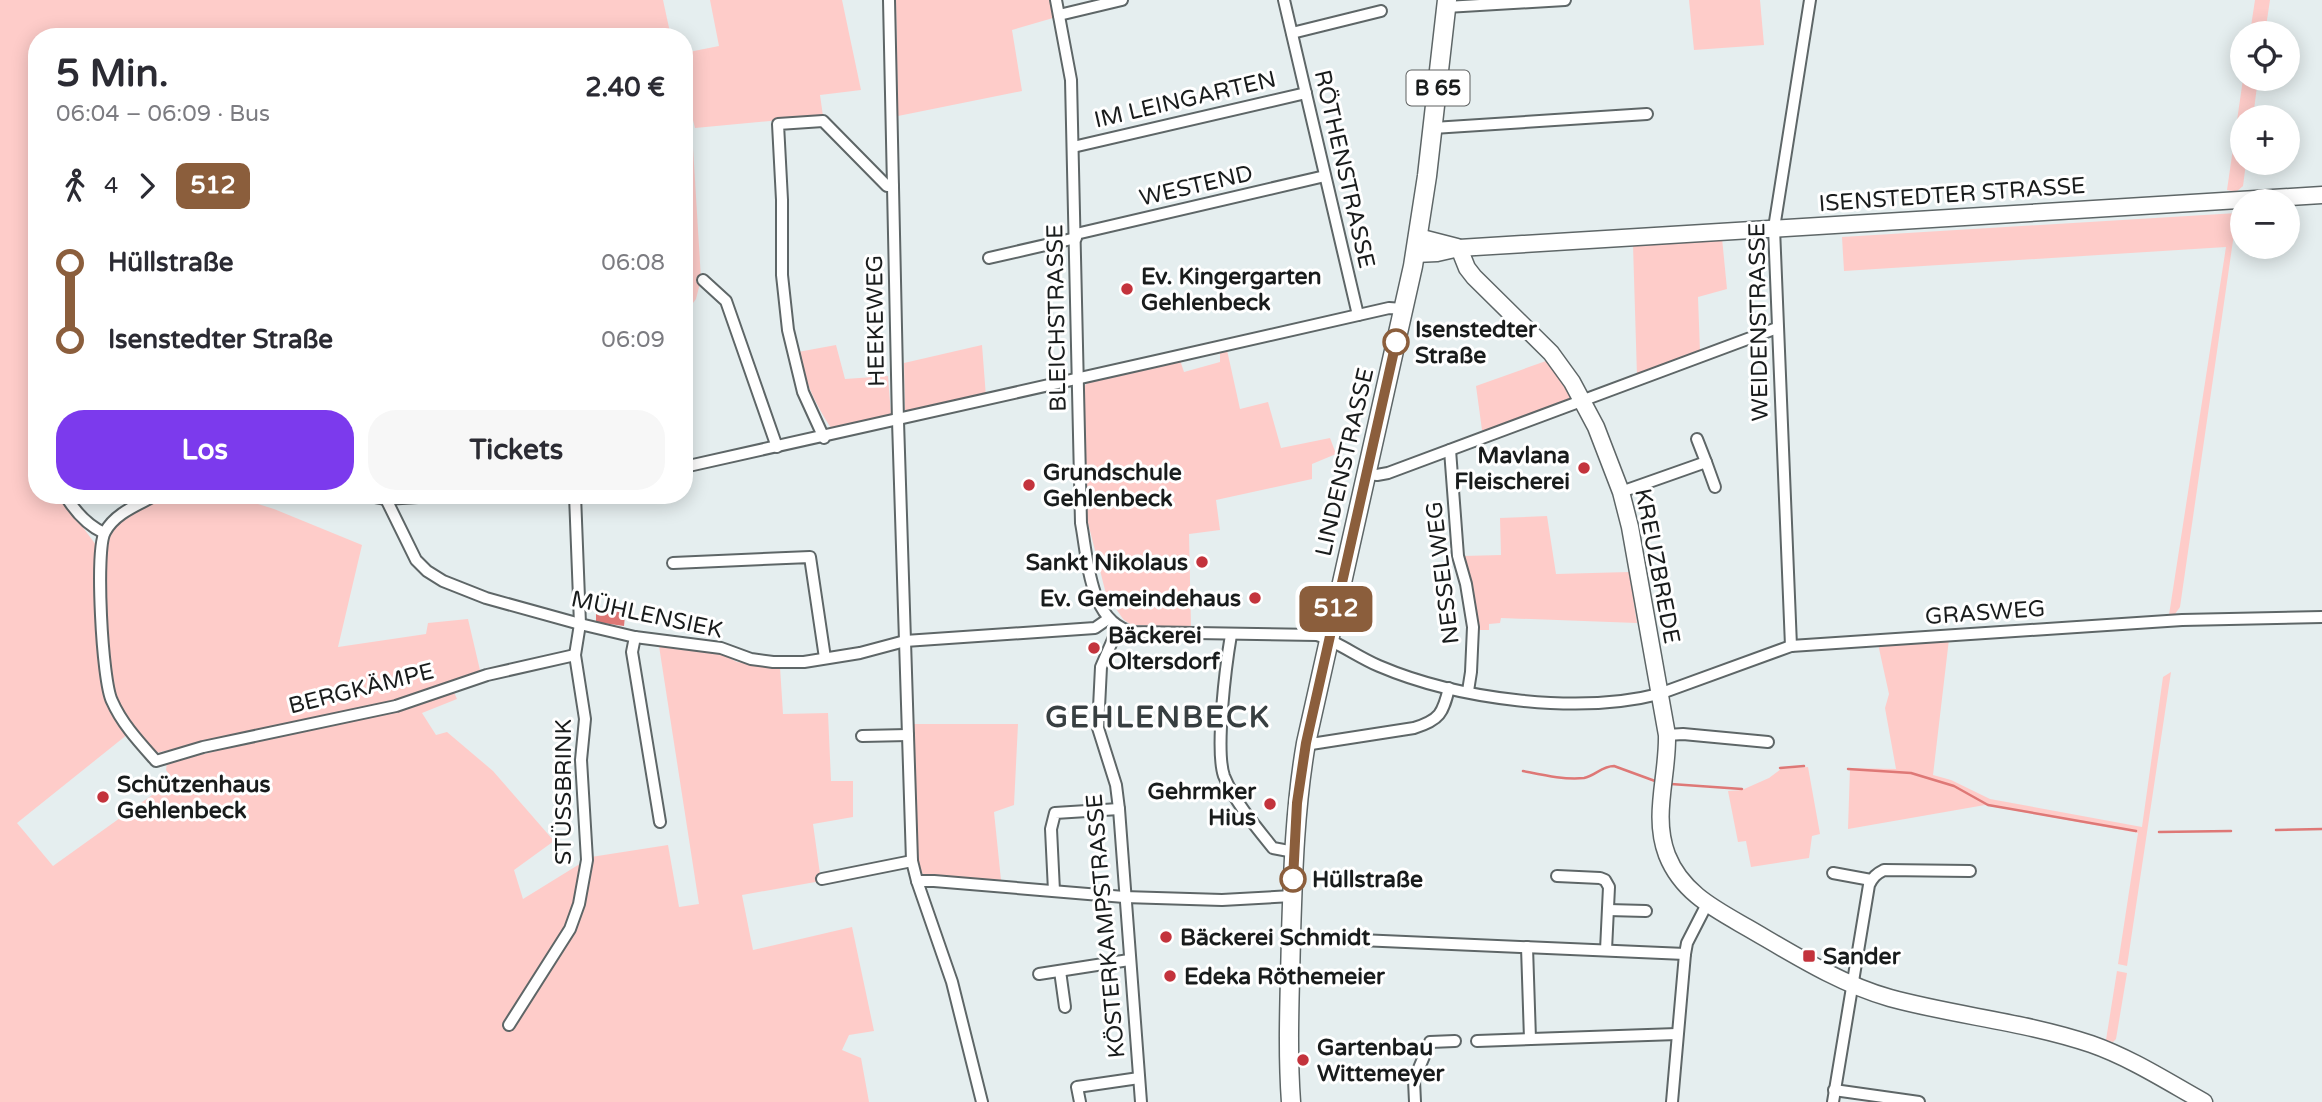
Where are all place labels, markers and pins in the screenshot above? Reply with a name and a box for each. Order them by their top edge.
place label: Ev. Kingergarten Gehlenbeck [1141,263,1322,317]
marker: Ev. Kingergarten Gehlenbeck [1119,281,1135,297]
place label: Isenstedter Straße [1415,316,1538,370]
marker: Isenstedter Straße [1383,329,1409,355]
place label: Mavlana Fleischerei [1454,442,1570,496]
place label: Grundschule Gehlenbeck [1043,459,1182,513]
marker: Mavlana Fleischerei [1576,460,1592,476]
marker: Grundschule Gehlenbeck [1021,477,1037,493]
place label: Sankt Nikolaus [1026,549,1188,577]
marker: Sankt Nikolaus [1194,554,1210,570]
place label: Ev. Gemeindehaus [1040,585,1241,613]
marker: Ev. Gemeindehaus [1247,590,1263,606]
place label: Bäckerei Oltersdorf [1108,622,1221,676]
marker: Bäckerei Oltersdorf [1086,640,1102,656]
place label: Schützenhaus Gehlenbeck [117,771,271,825]
place label: Gehrmker Hius [1147,778,1257,832]
marker: Schützenhaus Gehlenbeck [95,789,111,805]
marker: Gehrmker Hius [1262,796,1278,812]
marker: Hüllstraße [1280,866,1306,892]
place label: Hüllstraße [1312,866,1423,894]
place label: Bäckerei Schmidt [1180,924,1370,952]
marker: Bäckerei Schmidt [1158,929,1174,945]
place label: Sander [1823,943,1902,971]
marker: Sander [1801,948,1817,964]
place label: Edeka Röthemeier [1184,963,1386,991]
marker: Edeka Röthemeier [1162,968,1178,984]
place label: Gartenbau Wittemeyer [1317,1034,1445,1088]
marker: Gartenbau Wittemeyer [1295,1052,1311,1068]

